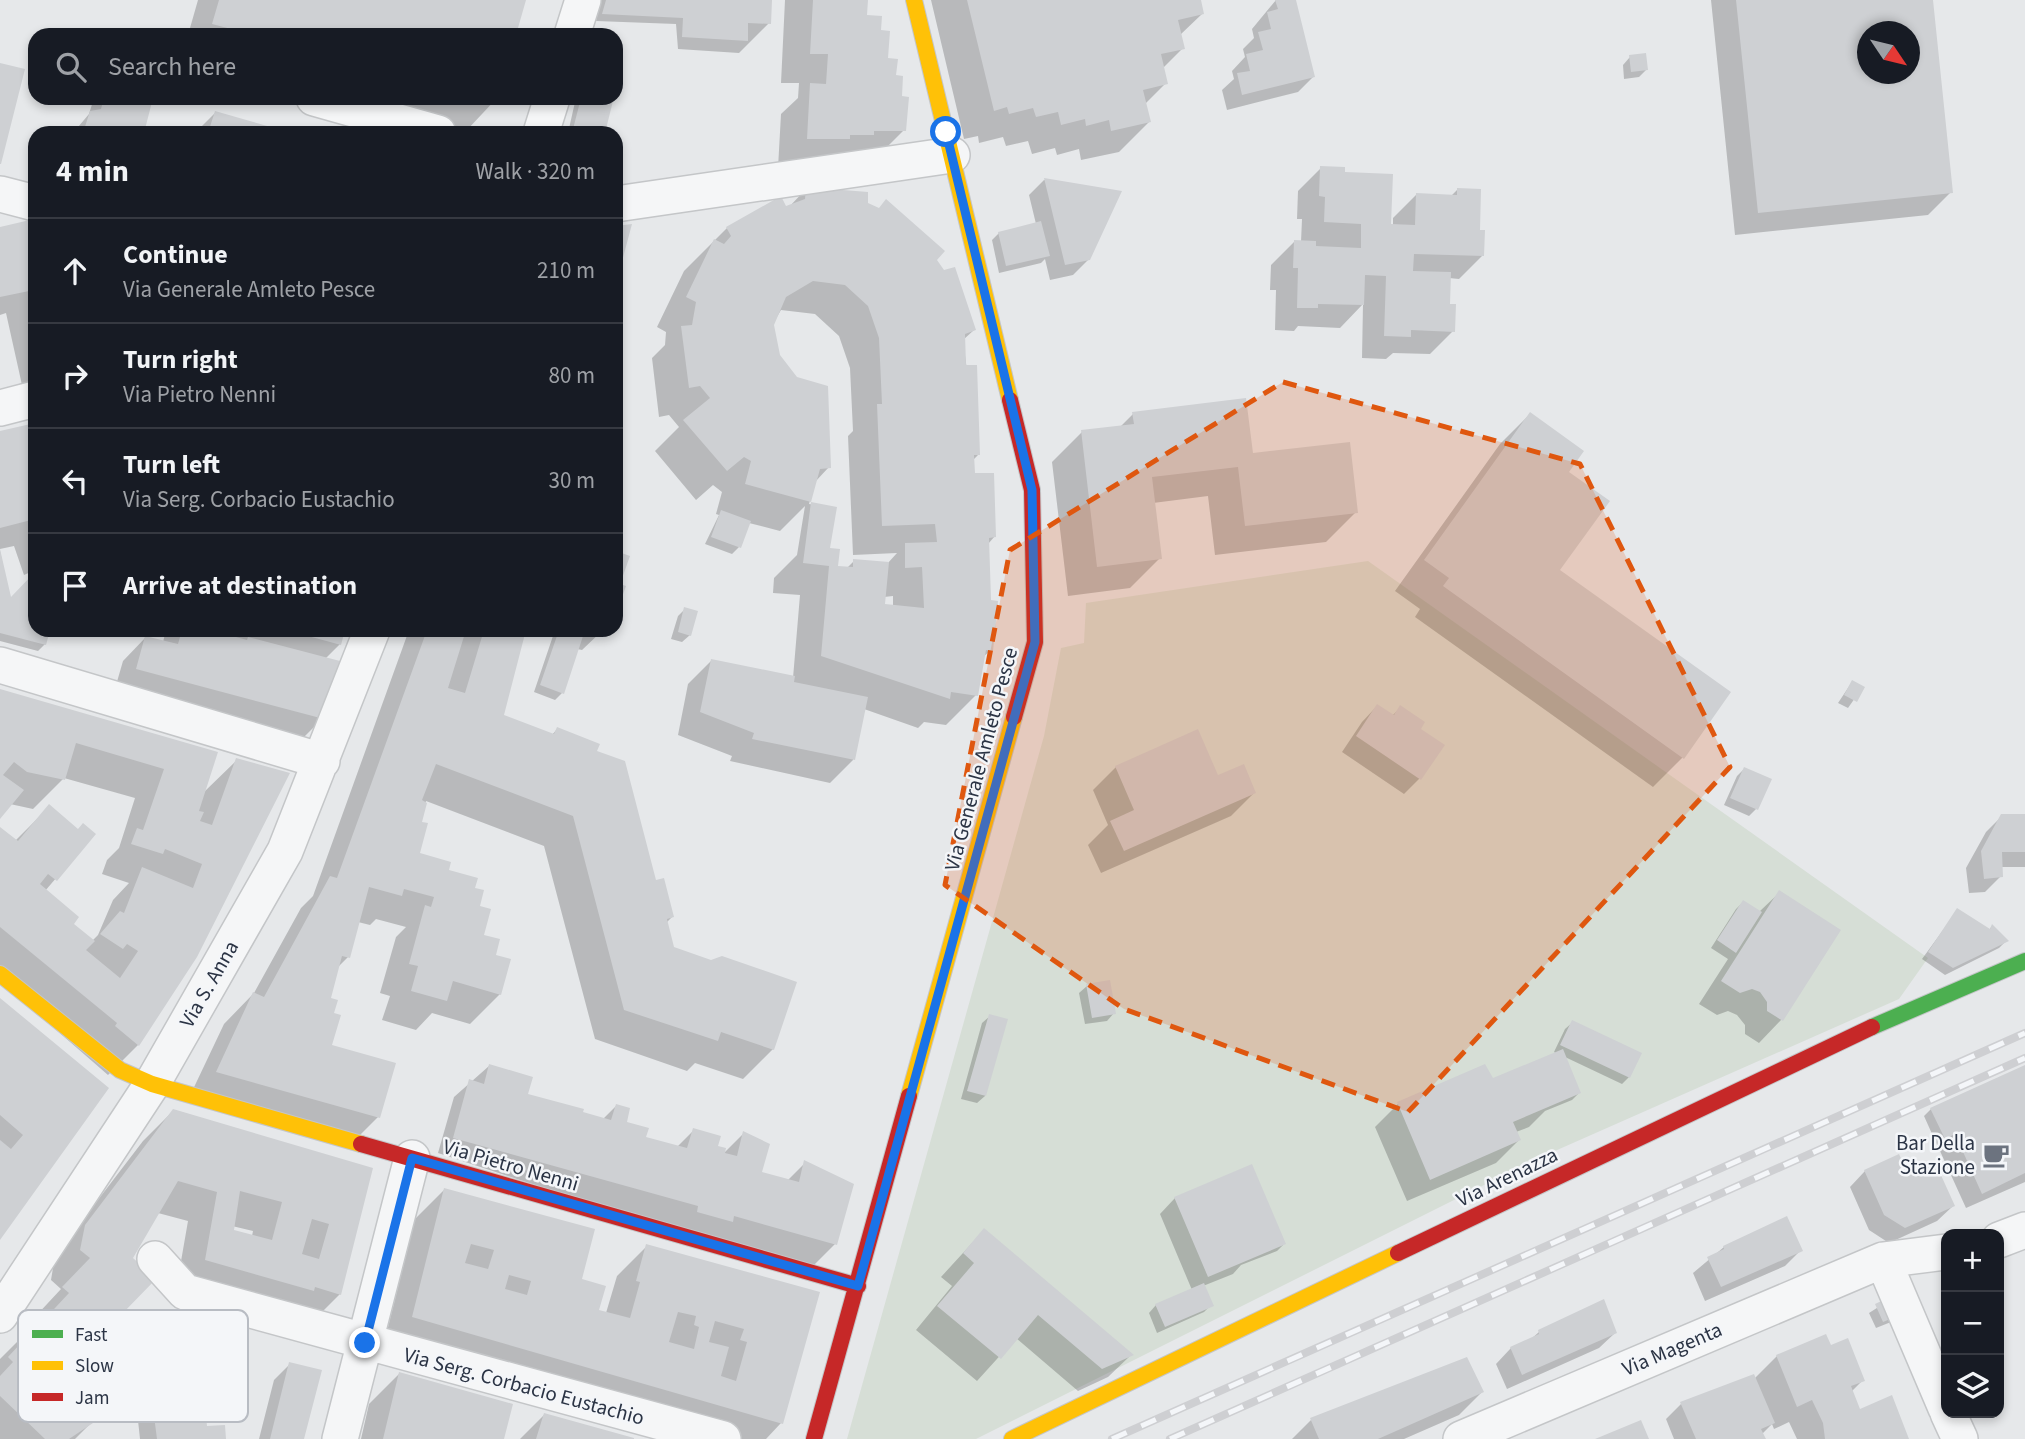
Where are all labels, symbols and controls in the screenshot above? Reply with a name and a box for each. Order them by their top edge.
north arrow [1857,21,1920,84]
search box [28,28,623,105]
icon: search [52,48,90,86]
text: Search here [108,48,236,85]
route start [930,116,961,147]
text: 4 min [56,150,129,193]
text: Walk · 320 m [476,155,595,188]
text: Continue [123,236,228,273]
icon: ahead [56,252,94,290]
text: 210 m [537,254,595,287]
text: Via Generale Amleto Pesce [123,273,375,306]
text: Turn right [123,341,238,378]
icon: right [56,357,94,395]
text: 80 m [548,359,595,392]
text: Via Pietro Nenni [123,378,276,411]
text: Turn left [123,446,220,483]
icon: left [56,462,94,500]
text: 30 m [548,464,595,497]
text: Via Serg. Corbacio Eustachio [123,483,395,516]
icon: arrive [56,567,94,605]
text: Arrive at destination [123,567,357,604]
street label: Via Generale Amleto Pesce [937,644,1025,874]
street label: Via S. Anna [172,935,246,1033]
place label: Bar Della Stazione [1896,1128,1975,1182]
street label: Via Pietro Nenni [440,1131,582,1199]
street label: Via Arenazza [1451,1139,1563,1215]
cafe icon: Bar Della Stazione [1981,1140,2011,1170]
map controls [1941,1229,2004,1418]
button: + [1941,1229,2004,1292]
button: − [1941,1292,2004,1355]
legend [18,1310,248,1422]
street label: Via Magenta [1617,1314,1727,1384]
text: Fast [75,1322,108,1349]
route end [349,1327,380,1358]
street label: Via Serg. Corbacio Eustachio [400,1339,648,1433]
text: Slow [75,1353,114,1380]
button: layers [1941,1355,2004,1418]
text: Jam [75,1385,109,1412]

